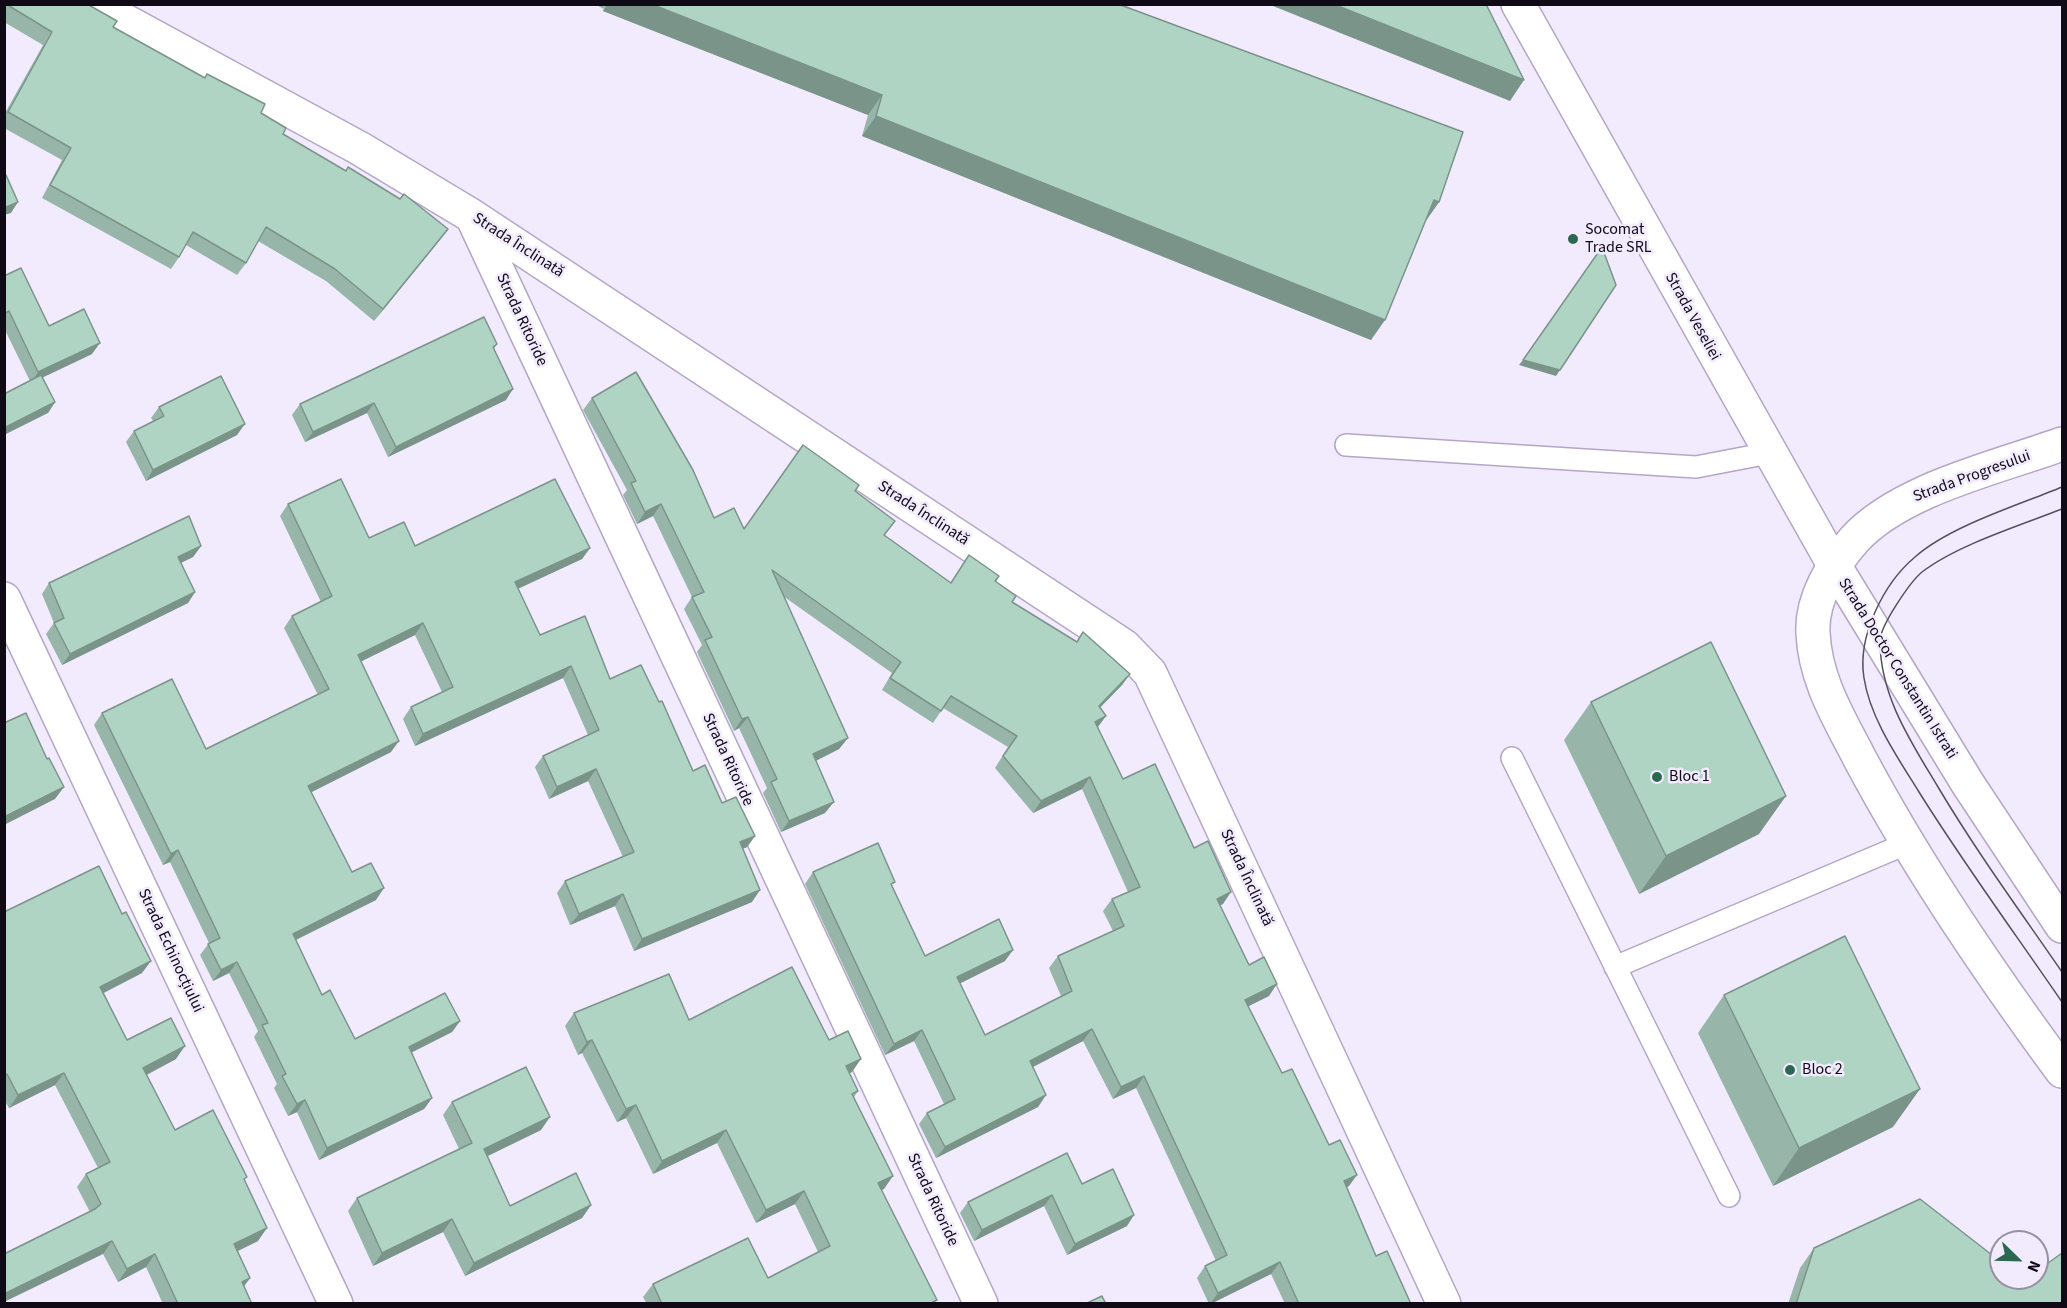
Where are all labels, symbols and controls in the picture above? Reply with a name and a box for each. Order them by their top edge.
street label: Strada Înclinată [469,209,567,283]
place label: Socomat Trade SRL [1585,220,1652,258]
marker: Socomat Trade SRL [1566,232,1580,246]
street label: Strada Veseliei [1660,270,1724,364]
street label: Strada Ritoride [491,271,551,369]
street label: Strada Progresului [1911,447,2033,507]
street label: Strada Înclinată [874,477,972,551]
street label: Strada Doctor Constantin Istrati [1833,575,1961,763]
street label: Strada Ritoride [697,711,757,809]
place label: Bloc 1 [1669,767,1710,787]
marker: Bloc 1 [1650,770,1664,784]
street label: Strada Înclinată [1215,826,1277,930]
street label: Strada Echinocțiului [133,886,207,1016]
place label: Bloc 2 [1802,1060,1843,1080]
marker: Bloc 2 [1783,1063,1797,1077]
street label: Strada Ritoride [902,1151,962,1249]
north arrow [1989,1230,2049,1290]
text: N [2022,1257,2046,1275]

